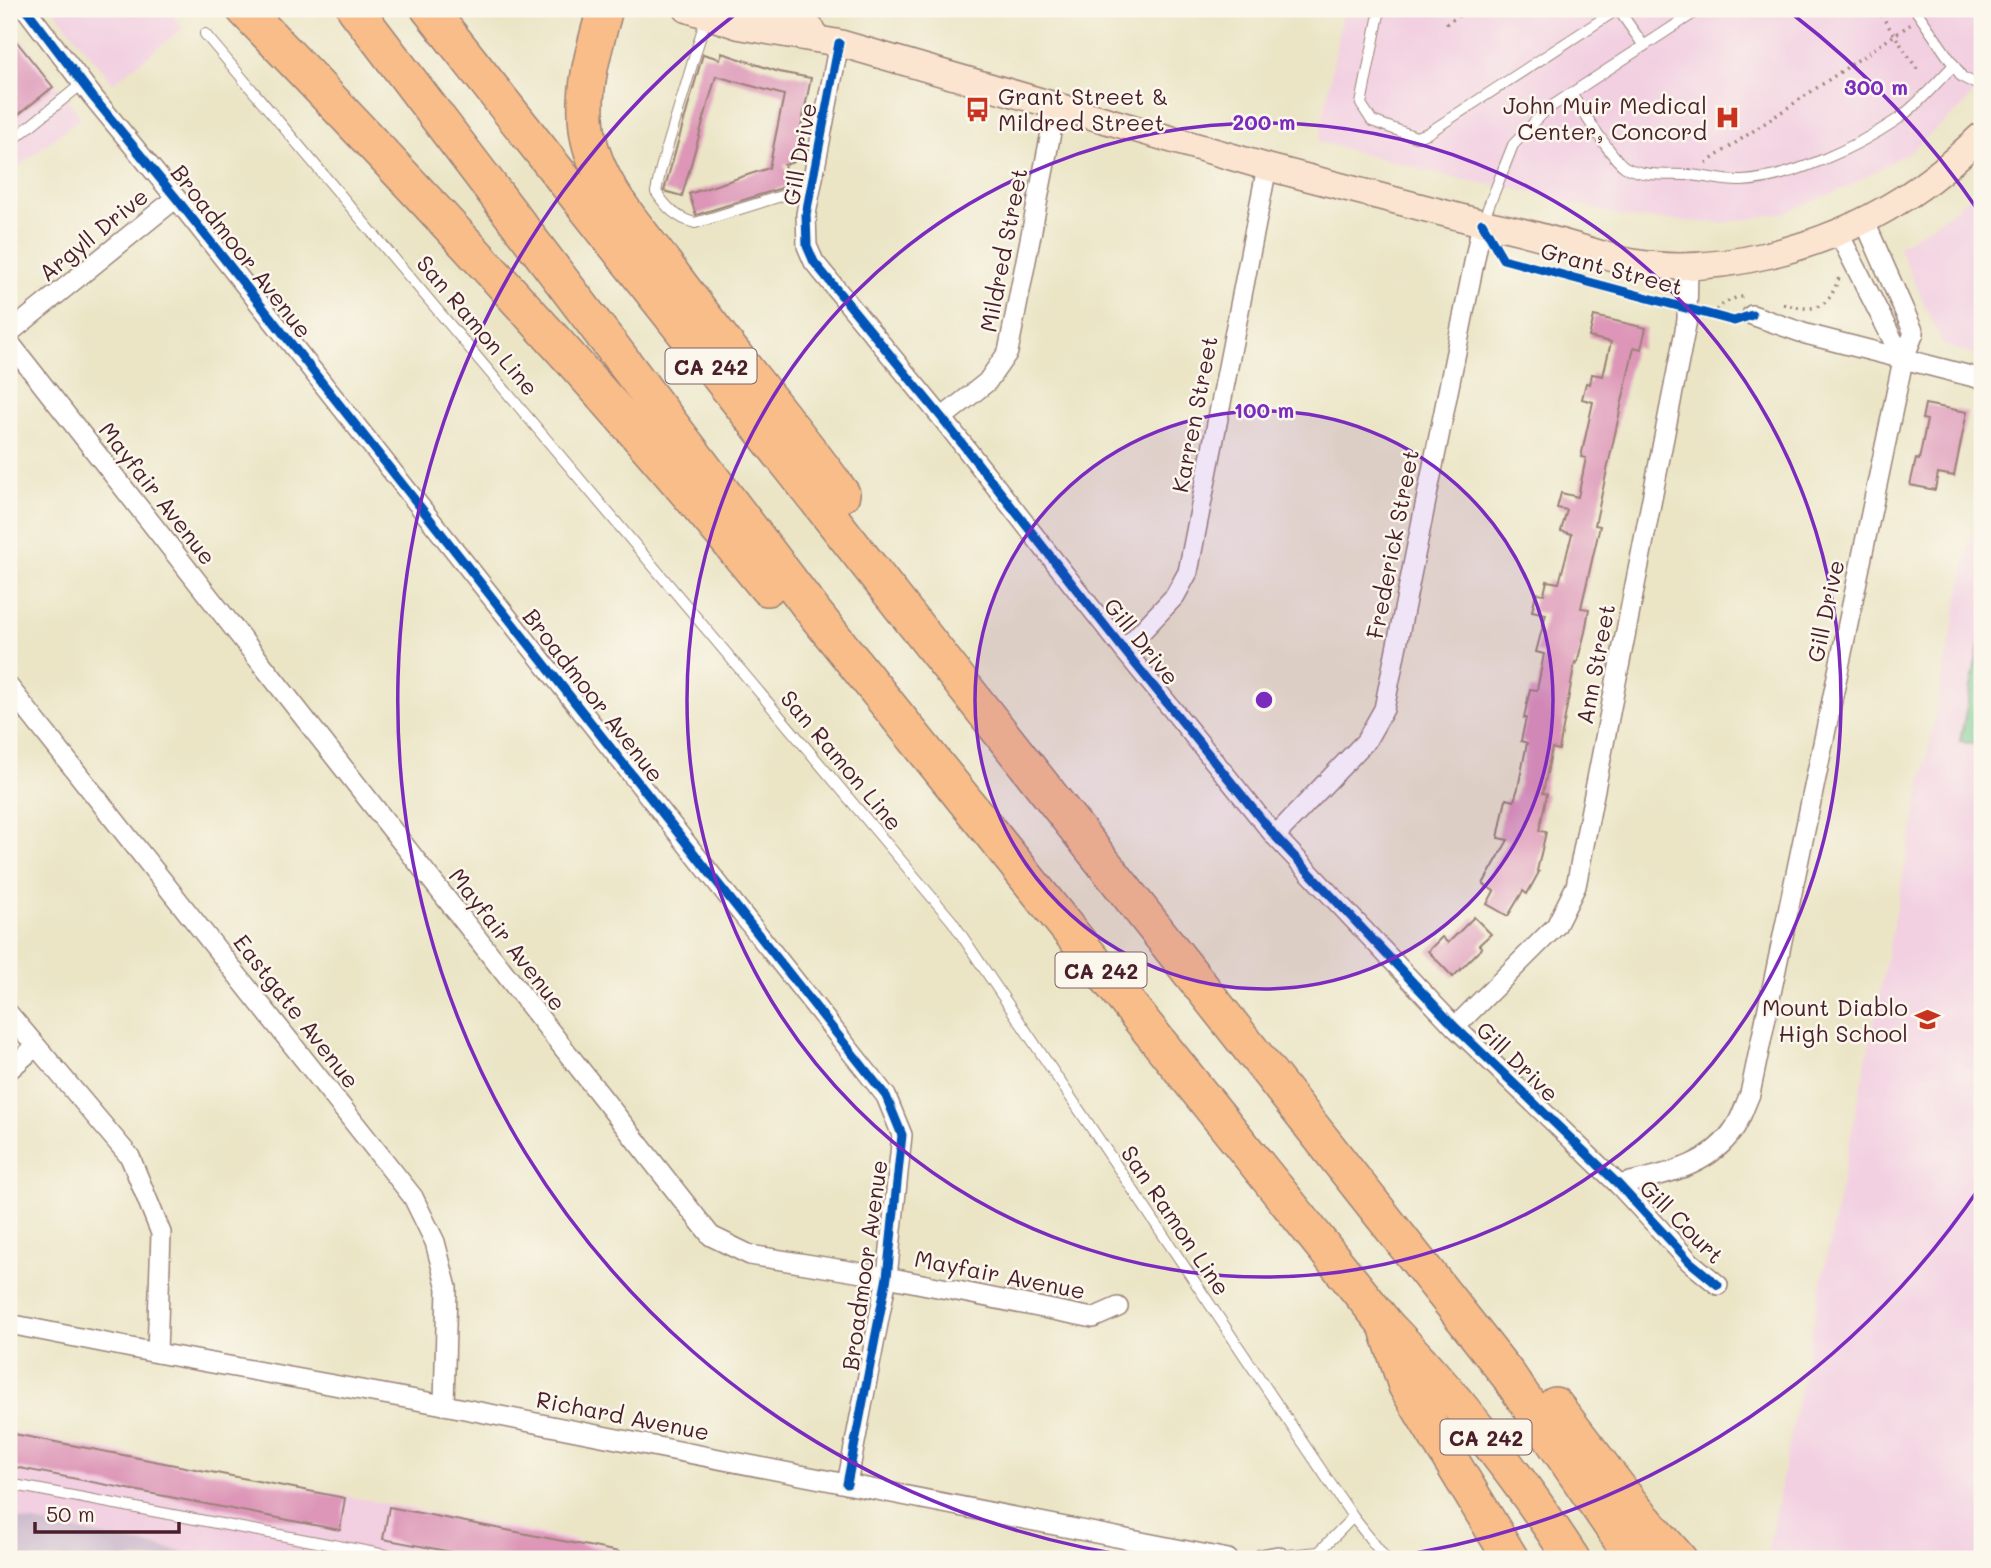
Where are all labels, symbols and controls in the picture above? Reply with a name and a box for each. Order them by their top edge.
text: 300 m [1844,73,1908,100]
place label: Grant Street & Mildred Street [998,81,1168,137]
place label: John Muir Medical Center, Concord [1503,90,1707,146]
bus stop icon: Grant Street & Mildred Street [964,95,992,123]
street label: Gill Drive [775,100,823,208]
hospital icon: John Muir Medical Center, Concord [1713,104,1741,132]
text: 200 m [1233,108,1295,135]
street label: Broadmoor Avenue [165,158,319,344]
street label: Mildred Street [972,165,1034,335]
street label: Argyll Drive [32,181,154,287]
street label: Grant Street [1537,235,1687,301]
street label: San Ramon Line [410,248,546,402]
street label: Karren Street [1164,333,1224,495]
road number: CA 242 [666,348,756,384]
text: 100 m [1234,396,1294,423]
street label: Mayfair Avenue [93,415,223,571]
street label: Frederick Street [1359,447,1425,641]
street label: Gill Drive [1800,557,1850,665]
street label: Gill Drive [1098,591,1186,691]
street label: Ann Street [1569,601,1621,727]
street label: Broadmoor Avenue [517,602,671,788]
street label: San Ramon Line [774,683,910,837]
centre of rings [1252,688,1276,712]
street label: Mayfair Avenue [443,861,573,1017]
street label: Eastgate Avenue [227,928,367,1094]
road number: CA 242 [1056,953,1146,988]
place label: Mount Diablo High School [1762,992,1908,1048]
school or university icon: Mount Diablo High School [1914,1006,1942,1034]
street label: Gill Drive [1470,1014,1566,1108]
street label: San Ramon Line [1115,1139,1237,1301]
street label: Broadmoor Avenue [834,1158,894,1372]
street label: Gill Court [1633,1172,1731,1270]
street label: Mayfair Avenue [912,1243,1088,1305]
street label: Richard Avenue [534,1384,712,1446]
road number: CA 242 [1440,1420,1532,1454]
scale bar [35,1491,178,1535]
text: 50 m [46,1500,95,1527]

